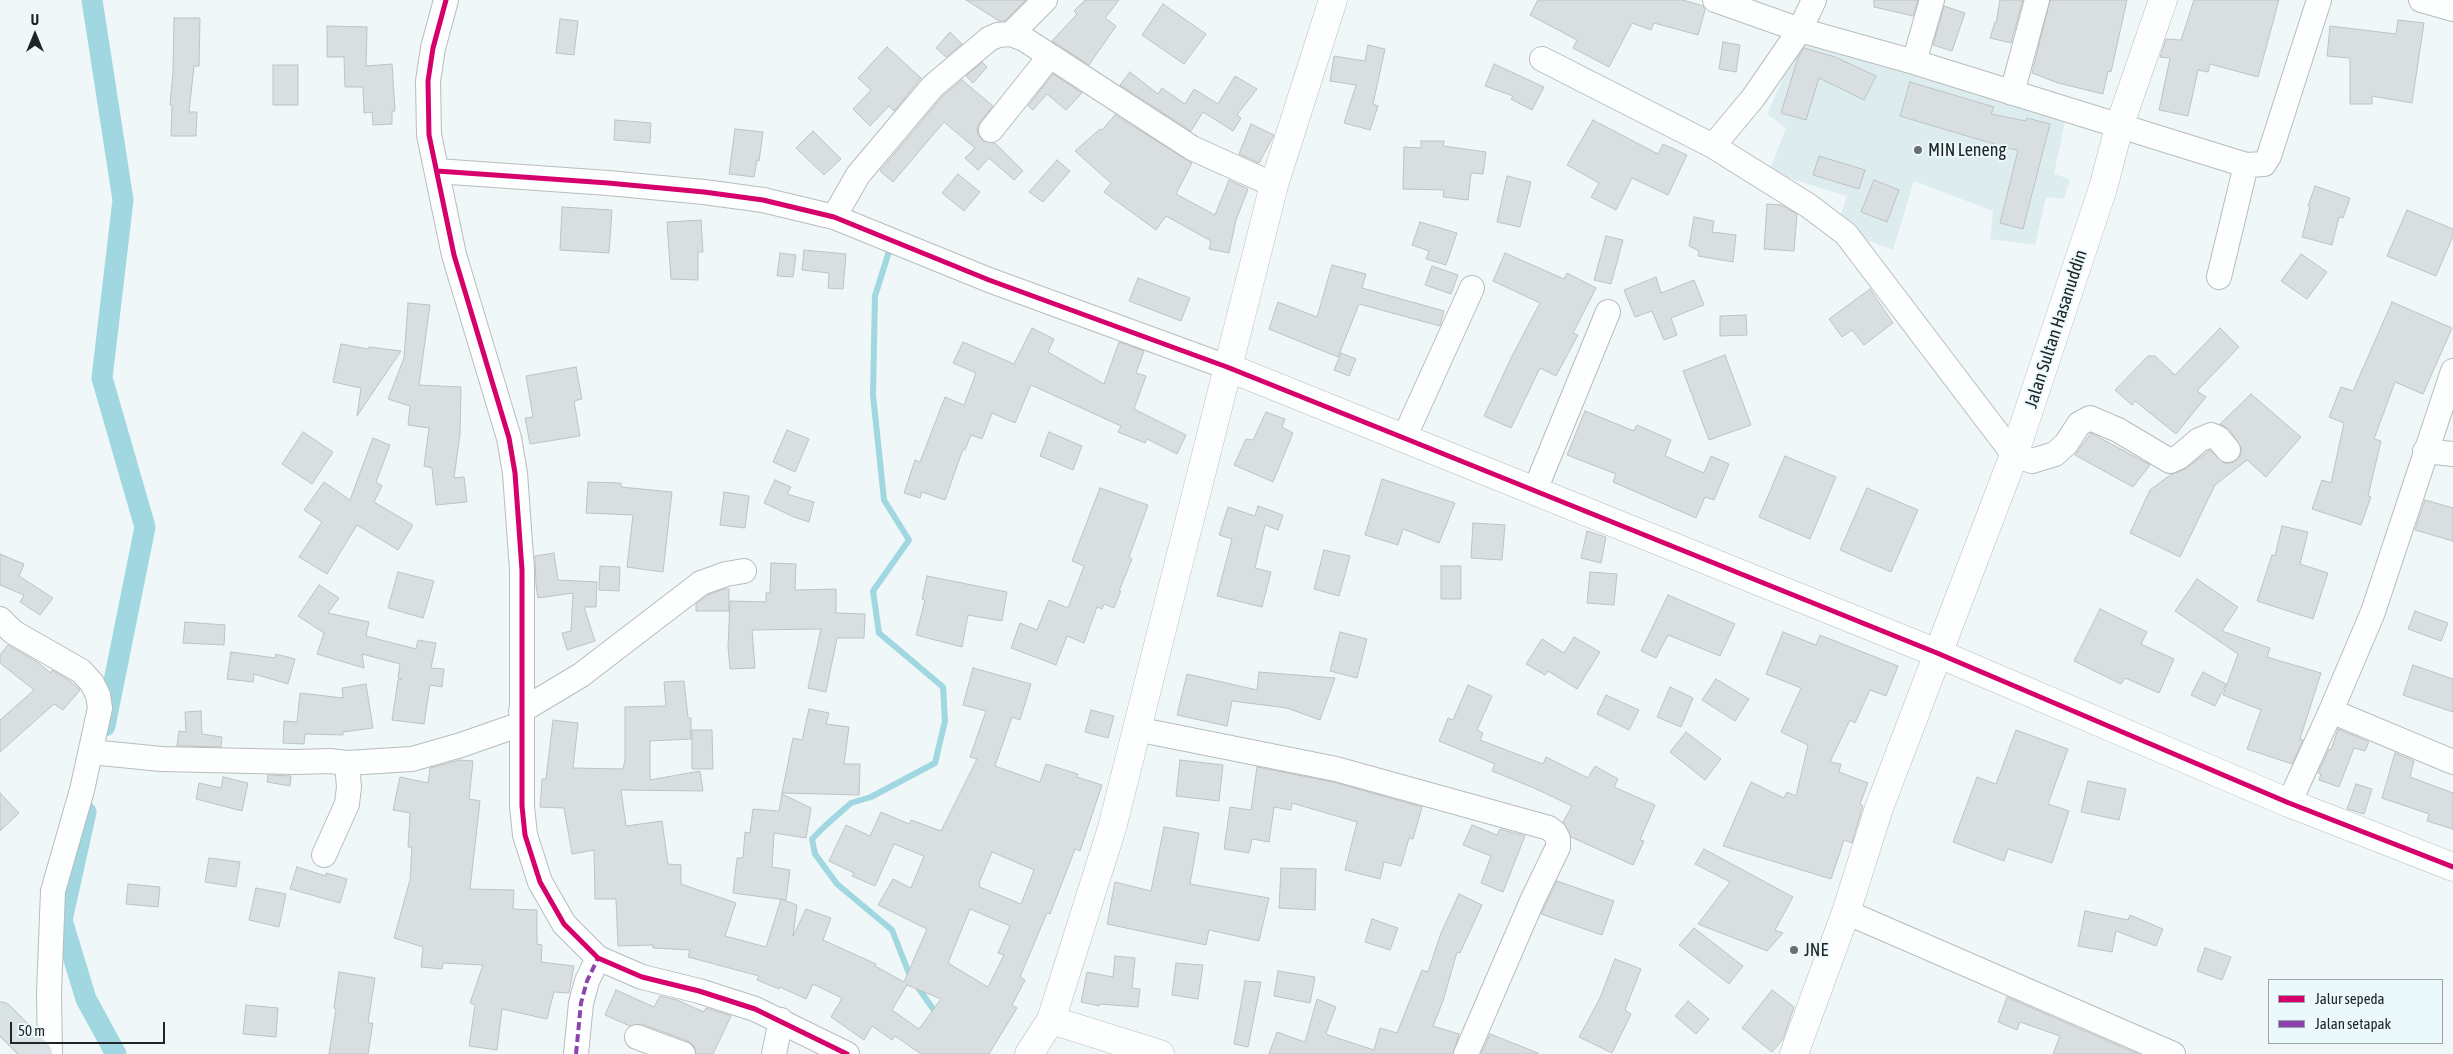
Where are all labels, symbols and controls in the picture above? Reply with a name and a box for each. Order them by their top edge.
north arrow [10,10,60,60]
text: U [31,12,39,28]
place label: MIN Leneng [1928,139,2006,161]
marker: MIN Leneng [1912,144,1924,156]
street label: Jalan Sultan Hasanuddin [2020,247,2092,411]
place label: JNE [1804,939,1828,961]
marker: JNE [1788,944,1800,956]
legend [2268,979,2443,1044]
text: Jalur sepeda [2315,990,2385,1007]
scale bar [12,1012,168,1044]
text: Jalan setapak [2315,1015,2391,1032]
text: 50 m [18,1022,45,1039]

